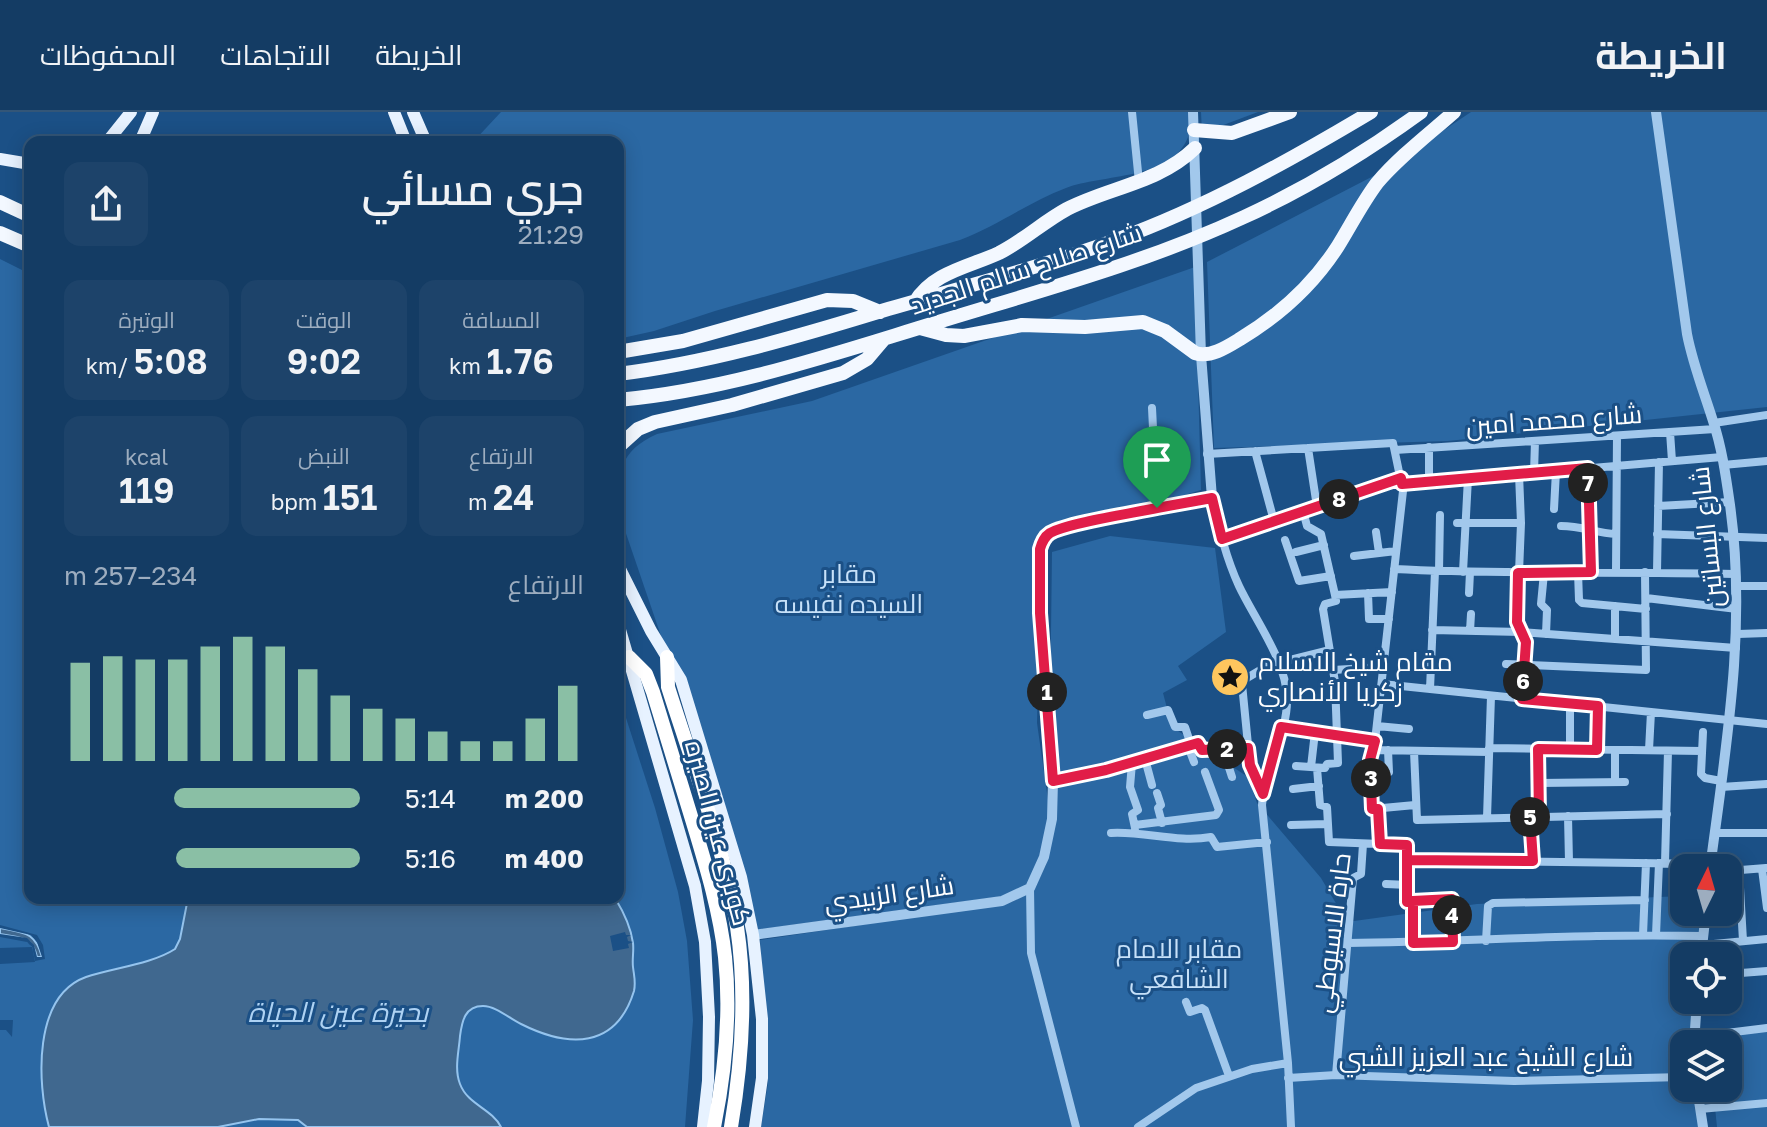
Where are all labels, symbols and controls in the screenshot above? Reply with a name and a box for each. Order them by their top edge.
text: الخريطة [1595,32,1727,77]
text: المحفوظات [40,38,176,71]
text: الاتجاهات [220,38,331,71]
text: الخريطة [375,38,463,71]
button: share [64,162,148,246]
text: جري مسائي [362,162,584,215]
street label: شارع صلاح سالم الجديد [906,216,1147,323]
text: 21:29 [518,219,584,250]
text: الوتيرة [118,306,175,333]
text: الوقت [296,306,352,333]
text: المسافة [462,306,540,333]
text: 5:08 [134,341,208,381]
text: 9:02 [287,341,361,381]
text: 1.76 [486,341,554,381]
text: /km [86,352,134,379]
text: km [449,352,486,379]
street label: شارع محمد امين [1465,398,1643,443]
pin [1123,426,1191,508]
icon: arrive [1135,438,1179,482]
text: النبض [298,442,350,469]
text: الارتفاع [469,442,534,469]
text: kcal [125,443,168,470]
pin: 7 [1568,463,1608,503]
street label: شارع البساتين [1684,465,1731,609]
text: 7 [1582,469,1594,496]
text: 119 [119,470,174,510]
text: 151 [323,477,377,517]
text: 24 [493,477,535,517]
pin: 8 [1319,479,1359,519]
text: 8 [1332,485,1346,512]
text: bpm [271,488,323,515]
text: m [468,488,493,515]
park label: مقابر السيده نفيسه [775,558,923,619]
text: 234–257 m [64,560,197,591]
text: الارتفاع [508,569,584,600]
place label: مقام شيخ الاسلام زكريا الأنصاري [1258,646,1453,712]
place icon: مقام شيخ الاسلام زكريا الأنصاري [1209,656,1251,698]
pin: 6 [1503,661,1543,701]
text: 6 [1516,667,1530,694]
pin: 1 [1027,672,1067,712]
text: 1 [1041,678,1053,705]
pin: 2 [1207,729,1247,769]
text: 2 [1220,735,1234,762]
street label: كوبرى عين الصيره [678,737,758,929]
pin: 3 [1351,758,1391,798]
text: 3 [1364,764,1378,791]
text: 5:14 [405,783,456,814]
text: 200 m [505,783,584,814]
pin: 5 [1510,797,1550,837]
text: 5 [1523,803,1537,830]
text: 5:16 [405,843,456,874]
text: 400 m [505,843,584,874]
street label: حارة الاسيوطي [1306,851,1363,1015]
north arrow [1670,854,1742,926]
map controls [1670,854,1742,1102]
street label: شارع الزبيدي [822,869,956,923]
pin: 4 [1432,895,1472,935]
text: 4 [1445,901,1459,928]
park label: مقابر الامام الشافعي [1116,933,1242,1000]
button: locate [1670,942,1742,1014]
water label: بحيرة عين الحياة [248,995,430,1029]
button: layers [1670,1030,1742,1102]
street label: شارع الشيخ عبد العزيز الشبي [1339,1041,1633,1078]

